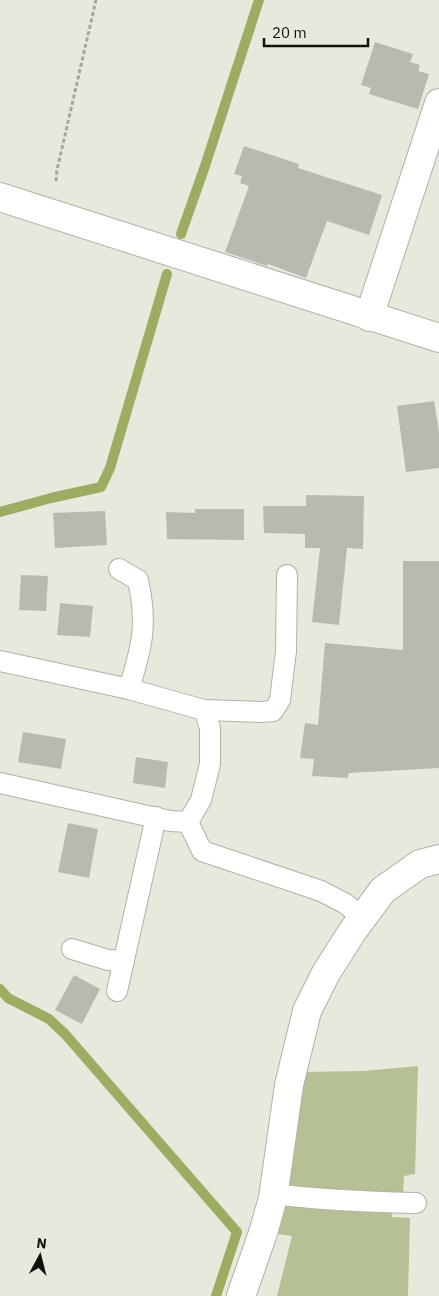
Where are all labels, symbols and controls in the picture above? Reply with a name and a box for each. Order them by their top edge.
scale bar [264,15,368,47]
text: 20 m [272,23,307,42]
north arrow [15,1231,65,1281]
text: N [35,1234,48,1253]

